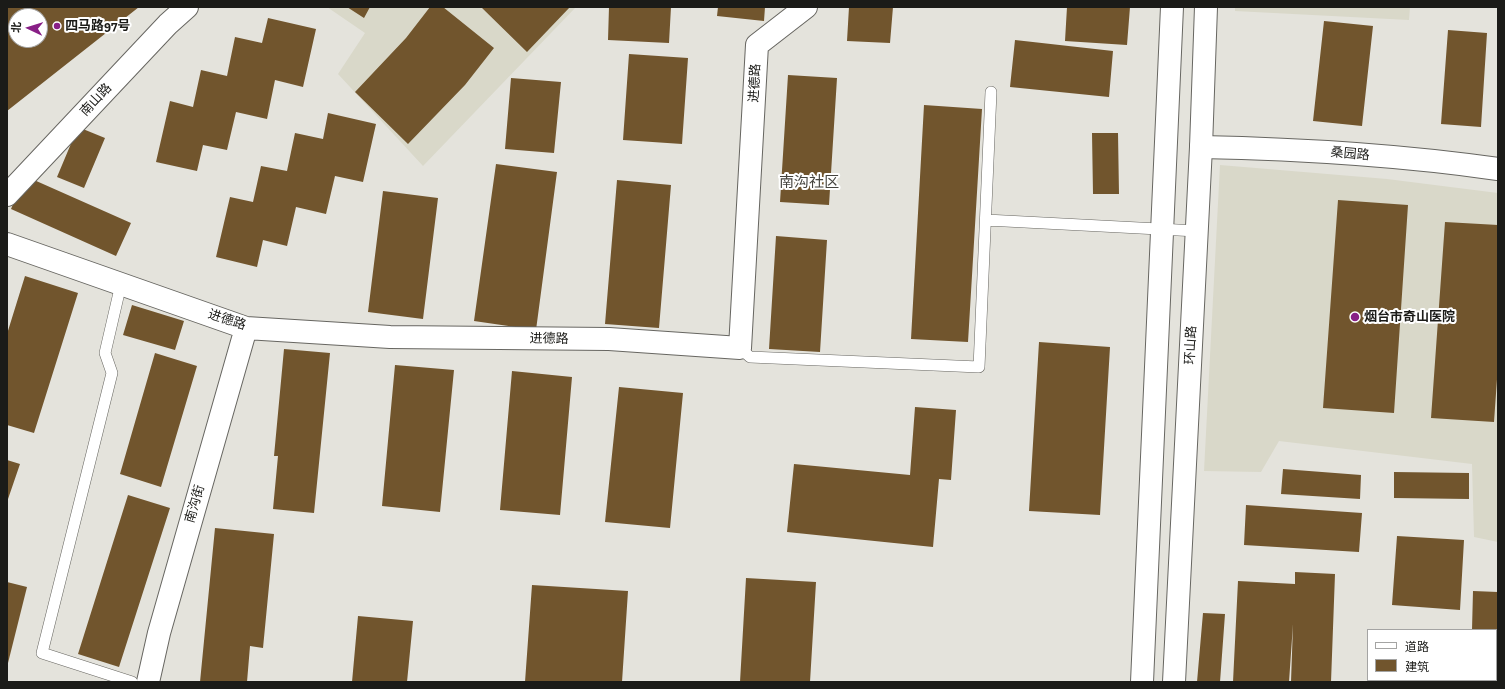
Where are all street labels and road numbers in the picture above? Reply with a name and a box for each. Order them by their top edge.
street label: 进德路 [746,63,764,103]
street label: 南山路 [77,80,115,120]
street label: 桑园路 [1330,145,1370,163]
street label: 进德路 [206,307,248,333]
street label: 环山路 [1182,325,1200,365]
street label: 进德路 [529,331,569,347]
street label: 南沟街 [182,483,208,525]

